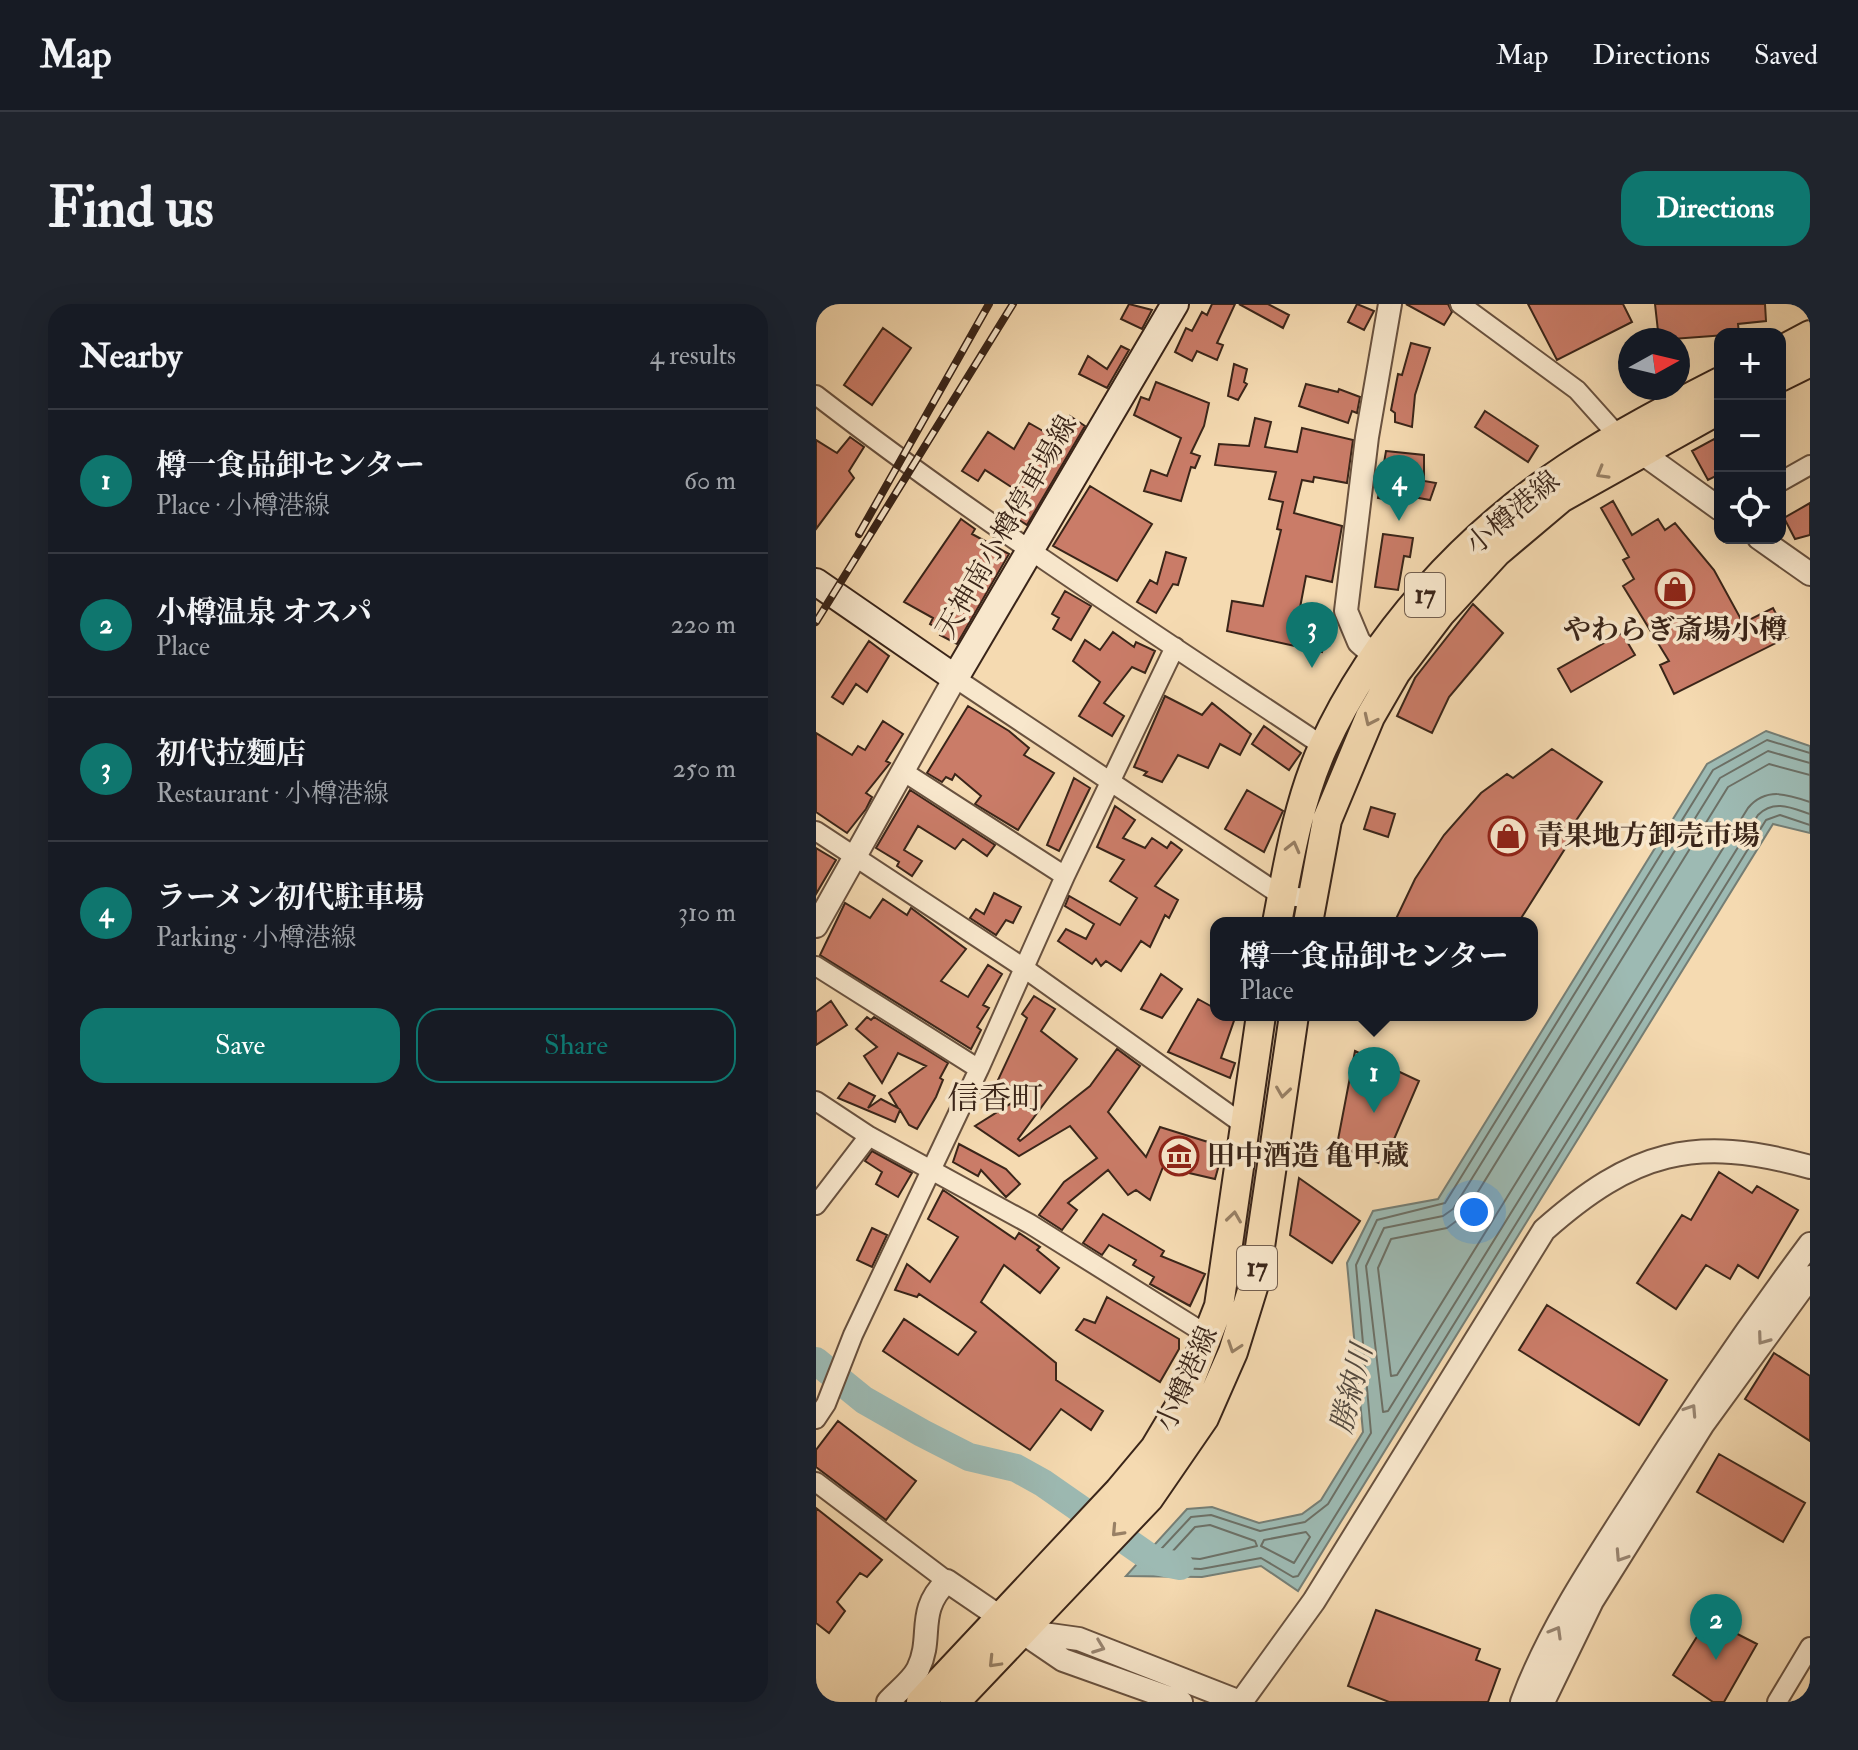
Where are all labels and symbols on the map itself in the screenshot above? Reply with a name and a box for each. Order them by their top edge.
north arrow [1618,328,1690,400]
street label: 天神南小樽停車場線 [929,409,1085,645]
pin: 4 [1373,455,1425,521]
one-way arrow [1596,463,1611,479]
street label: 小樽港線 [1459,464,1567,562]
shop icon: やわらぎ斎場小樽 [1654,568,1696,610]
road number: 17 [1405,573,1445,617]
pin: 3 [1286,602,1338,668]
place label: やわらぎ斎場小樽 [1563,613,1787,648]
one-way arrow [1364,712,1380,727]
shop icon: 青果地方卸売市場 [1487,815,1529,857]
place label: 青果地方卸売市場 [1536,819,1760,854]
one-way arrow [1283,840,1300,854]
pin: 1 [1348,1047,1400,1113]
district label: 信香町 [947,1079,1043,1119]
one-way arrow [1275,1085,1292,1099]
museum icon: 田中酒造 亀甲蔵 [1158,1135,1200,1177]
place label: 田中酒造 亀甲蔵 [1207,1139,1409,1174]
your location [1454,1192,1494,1232]
one-way arrow [1225,1210,1242,1224]
road number: 17 [1237,1246,1277,1290]
street label: 小樽港線 [1148,1321,1226,1437]
one-way arrow [1758,1330,1772,1344]
water label: 勝納川 [1323,1338,1382,1437]
one-way arrow [1227,1339,1244,1353]
one-way arrow [1682,1404,1697,1419]
one-way arrow [1112,1522,1127,1536]
one-way arrow [1615,1548,1630,1562]
pin: 2 [1690,1594,1742,1660]
one-way arrow [1546,1626,1561,1640]
one-way arrow [1091,1637,1105,1654]
one-way arrow [989,1653,1003,1667]

